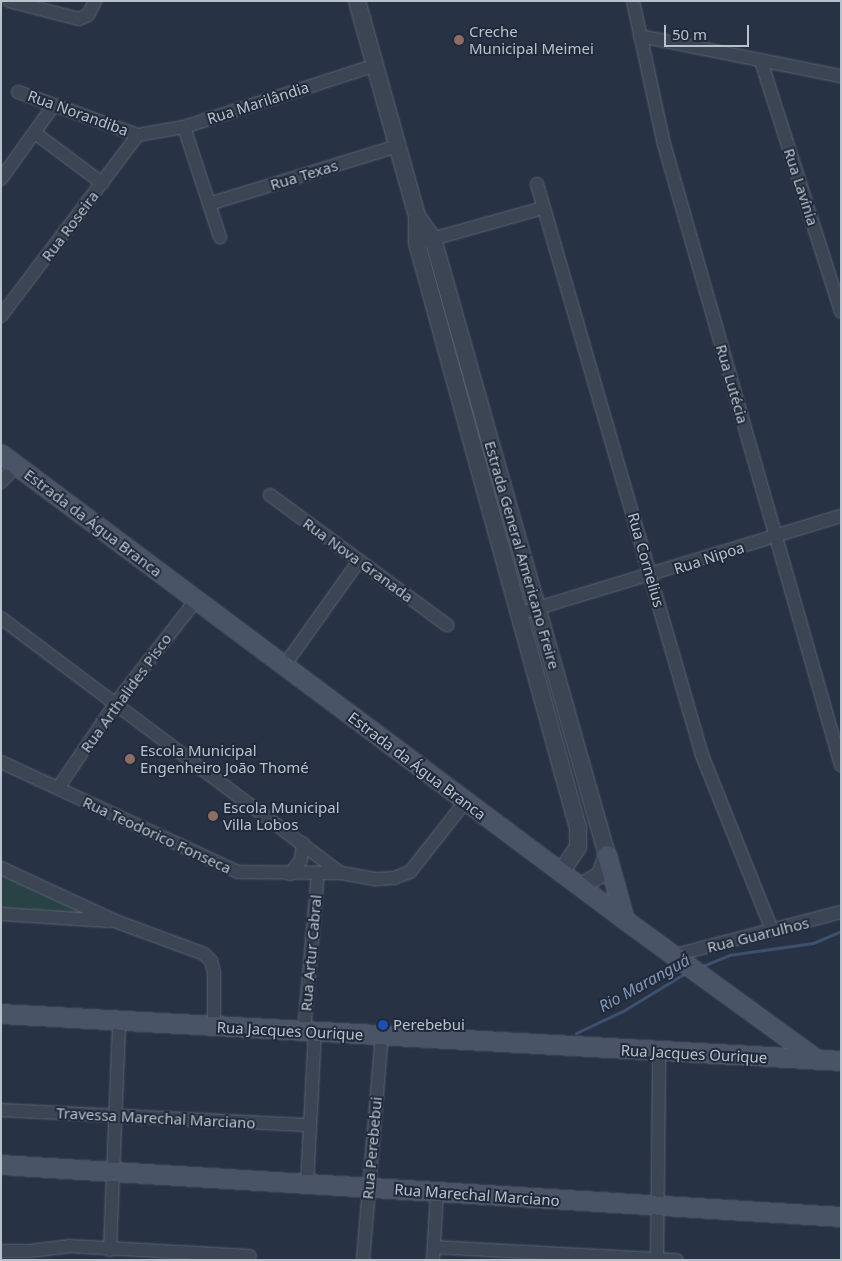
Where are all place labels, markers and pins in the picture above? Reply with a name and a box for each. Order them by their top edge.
place label: Creche Municipal Meimei [469,22,594,57]
marker: Creche Municipal Meimei [453,34,465,46]
place label: Escola Municipal Engenheiro João Thomé [140,741,309,776]
marker: Escola Municipal Engenheiro João Thomé [124,753,136,765]
place label: Escola Municipal Villa Lobos [223,798,340,833]
marker: Escola Municipal Villa Lobos [207,810,219,822]
place label: Perebebui [393,1016,465,1034]
marker: Perebebui [377,1019,389,1031]

